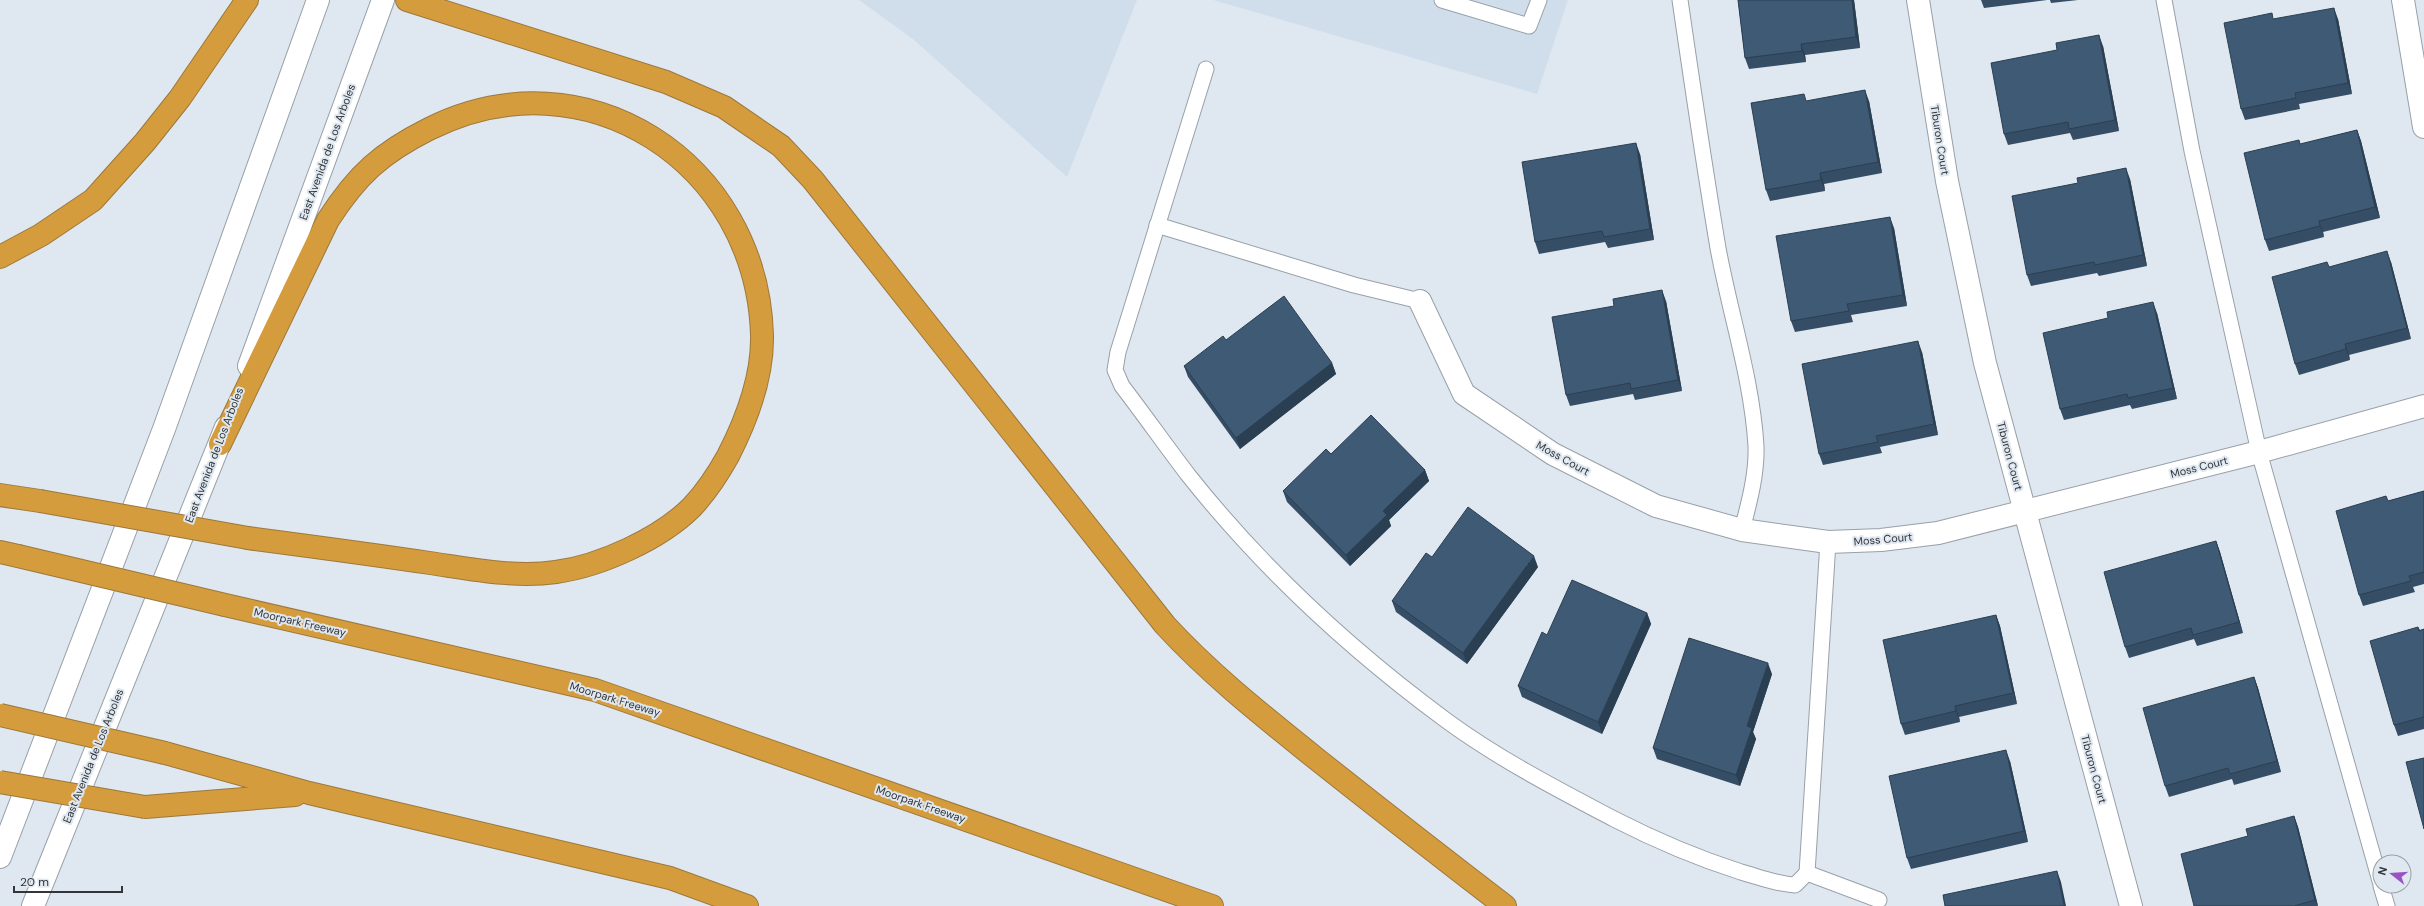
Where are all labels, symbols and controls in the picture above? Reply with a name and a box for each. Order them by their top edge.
street label: East Avenida de Los Arboles [296,82,358,222]
street label: Tiburon Court [1928,104,1952,176]
street label: East Avenida de Los Arboles [182,385,246,525]
street label: Tiburon Court [1994,420,2026,492]
street label: Moss Court [1534,438,1592,478]
street label: Moss Court [2169,453,2229,481]
street label: Moss Court [1853,529,1913,549]
street label: Moorpark Freeway [253,605,347,639]
street label: Moorpark Freeway [568,679,662,719]
street label: East Avenida de Los Arboles [60,687,126,825]
street label: Tiburon Court [2078,733,2110,805]
street label: Moorpark Freeway [874,782,968,826]
north arrow [2372,854,2412,894]
text: N [2375,865,2390,877]
scale bar [14,868,122,894]
text: 20 m [20,874,49,890]

